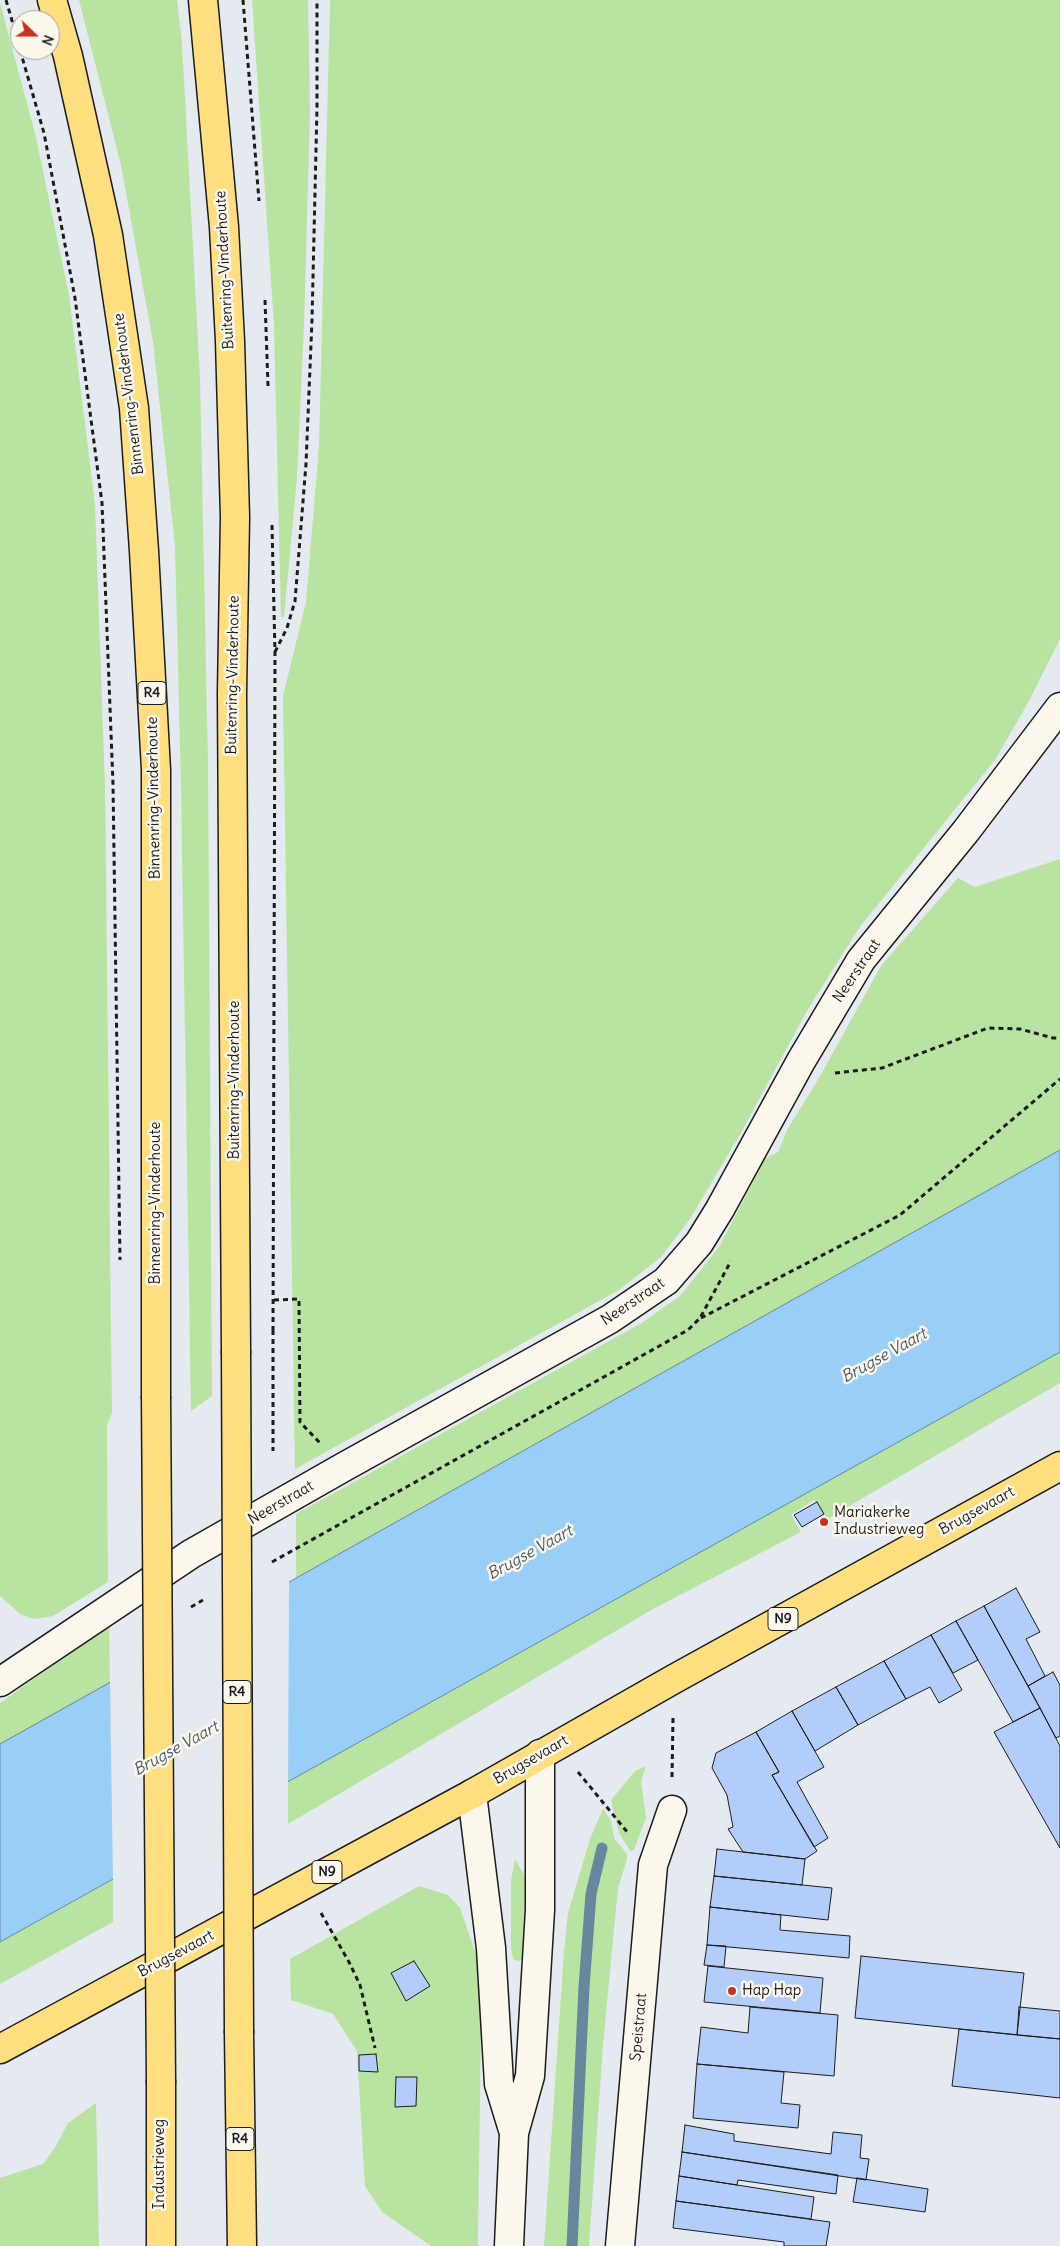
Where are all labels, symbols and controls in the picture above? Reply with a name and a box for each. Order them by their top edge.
north arrow [10,10,60,60]
text: N [38,32,58,48]
street label: Buitenring-Vinderhoute [212,190,238,350]
street label: Binnenring-Vinderhoute [110,312,148,476]
street label: Buitenring-Vinderhoute [223,595,243,755]
road number: R4 [138,681,166,704]
street label: Binnenring-Vinderhoute [144,716,164,880]
street label: Neerstraat [829,936,885,1006]
street label: Buitenring-Vinderhoute [226,1000,244,1160]
street label: Binnenring-Vinderhoute [147,1122,165,1284]
street label: Neerstraat [598,1274,668,1330]
water label: Brugse Vaart [838,1325,930,1387]
street label: Neerstraat [245,1477,317,1529]
street label: Brugsevaart [936,1483,1018,1539]
place label: Mariakerke Industrieweg [834,1504,924,1539]
marker: Mariakerke Industrieweg [818,1516,830,1528]
water label: Brugse Vaart [484,1522,576,1584]
road number: N9 [768,1608,798,1630]
road number: R4 [223,1680,251,1704]
water label: Brugse Vaart [130,1718,222,1780]
street label: Brugsevaart [490,1731,572,1789]
road number: N9 [312,1860,342,1884]
street label: Brugsevaart [135,1926,217,1982]
place label: Hap Hap [742,1982,801,2000]
marker: Hap Hap [726,1985,738,1997]
street label: Speistraat [627,1992,651,2062]
street label: Industrieweg [151,2119,169,2209]
road number: R4 [226,2128,254,2150]

